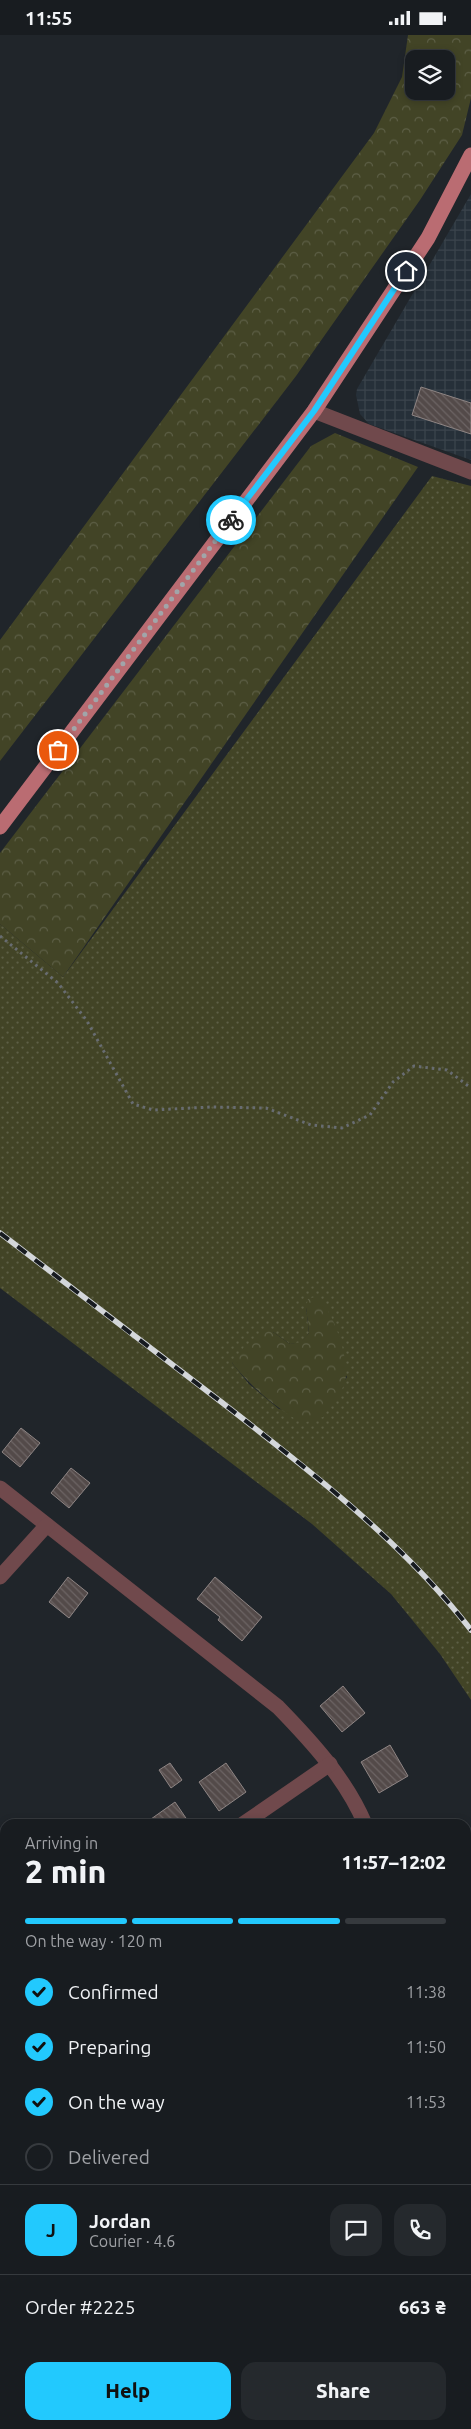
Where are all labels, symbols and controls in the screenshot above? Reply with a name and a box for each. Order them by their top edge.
text: 11:55 [25,7,73,29]
map controls [405,50,455,100]
button: layers [405,50,455,100]
pin [385,250,427,292]
icon: home [392,257,420,285]
courier [206,495,256,545]
icon: bike [217,506,245,534]
pin [37,729,79,771]
icon: bag [44,736,72,764]
text: Arriving in [25,1834,98,1852]
text: 11:57–12:02 [341,1851,446,1873]
text: 2 min [25,1853,106,1889]
text: On the way · 120 m [25,1932,162,1950]
icon: check [25,1978,53,2006]
text: Confirmed [68,1981,159,2003]
text: 11:38 [406,1983,446,2001]
icon: check [25,2033,53,2061]
text: Preparing [68,2036,152,2058]
text: 11:50 [406,2038,446,2056]
icon: check [25,2088,53,2116]
text: On the way [68,2091,165,2113]
text: 11:53 [406,2093,446,2111]
text: Delivered [68,2146,150,2168]
button: chat [330,2204,382,2256]
button: phone [394,2204,446,2256]
text: Jordan [89,2210,151,2232]
text: J [46,2219,56,2241]
text: Courier · 4.6 [89,2232,175,2250]
text: Order #2225 [25,2296,135,2318]
text: 663 ₴ [399,2296,446,2318]
button: Help [25,2362,231,2420]
button: Share [241,2362,446,2420]

